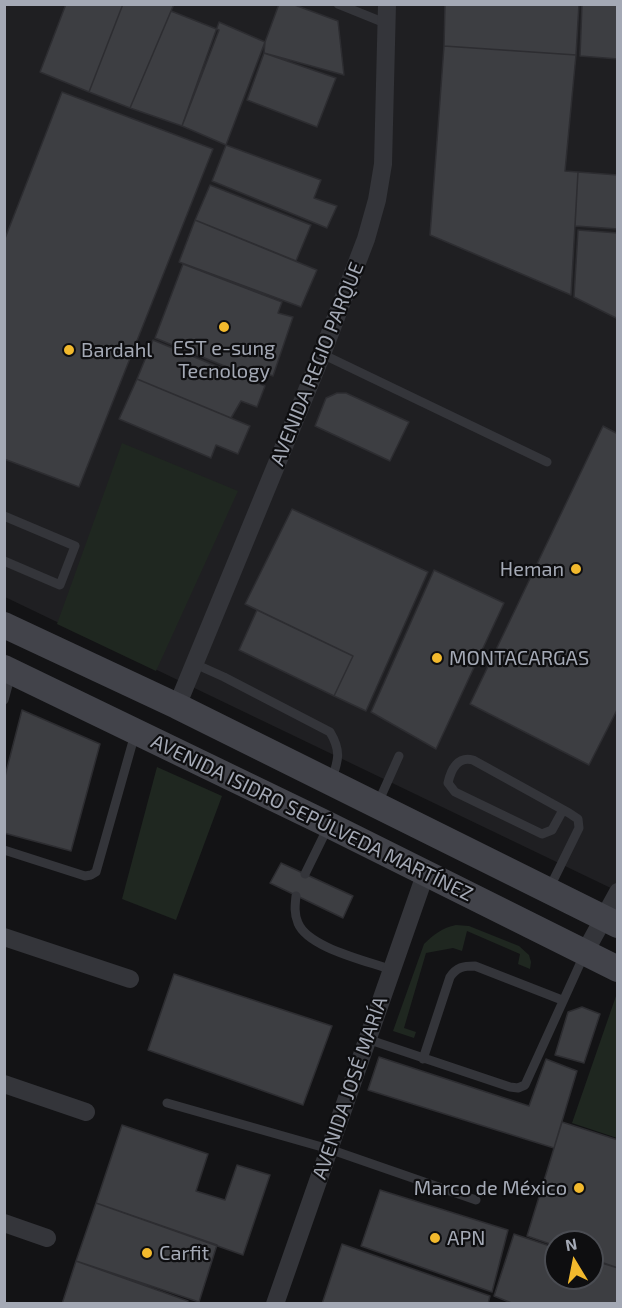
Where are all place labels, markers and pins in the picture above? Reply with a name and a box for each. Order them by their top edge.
marker: EST e-sung Tecnology [217,320,231,334]
place label: EST e-sung Tecnology [173,336,275,383]
place label: Bardahl [81,338,152,362]
marker: Bardahl [62,343,76,357]
place label: Heman [500,557,564,581]
marker: Heman [569,562,583,576]
place label: MONTACARGAS [449,646,589,670]
marker: MONTACARGAS [430,651,444,665]
place label: Marco de México [414,1176,567,1200]
marker: Marco de México [572,1181,586,1195]
place label: APN [447,1226,485,1250]
marker: APN [428,1231,442,1245]
place label: Carfit [159,1241,209,1265]
marker: Carfit [140,1246,154,1260]

